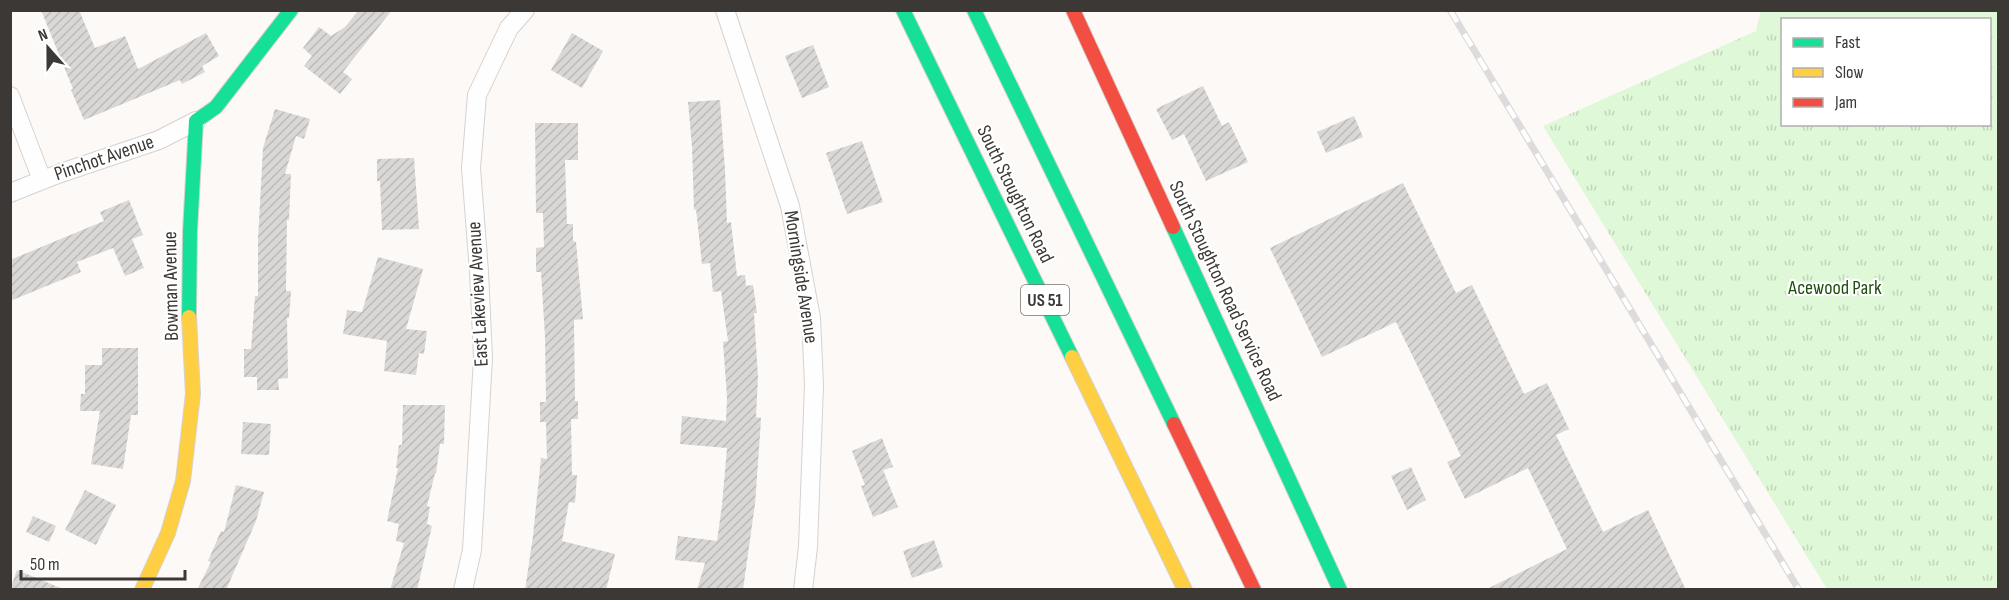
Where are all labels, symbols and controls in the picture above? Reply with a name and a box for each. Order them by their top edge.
north arrow [18,18,78,78]
legend [1781,18,1991,126]
text: N [36,25,51,46]
text: Fast [1835,32,1861,53]
text: Slow [1835,62,1864,83]
text: Jam [1834,92,1857,113]
street label: South Stoughton Road [971,121,1059,267]
street label: Pinchot Avenue [51,130,157,186]
street label: South Stoughton Road Service Road [1163,177,1287,405]
street label: Morningside Avenue [779,209,823,345]
street label: East Lakeview Avenue [462,221,494,367]
street label: Bowman Avenue [158,231,184,341]
park label: Acewood Park [1787,276,1882,300]
road number: US 51 [1021,285,1069,315]
scale bar [21,543,184,581]
text: 50 m [30,554,60,575]

